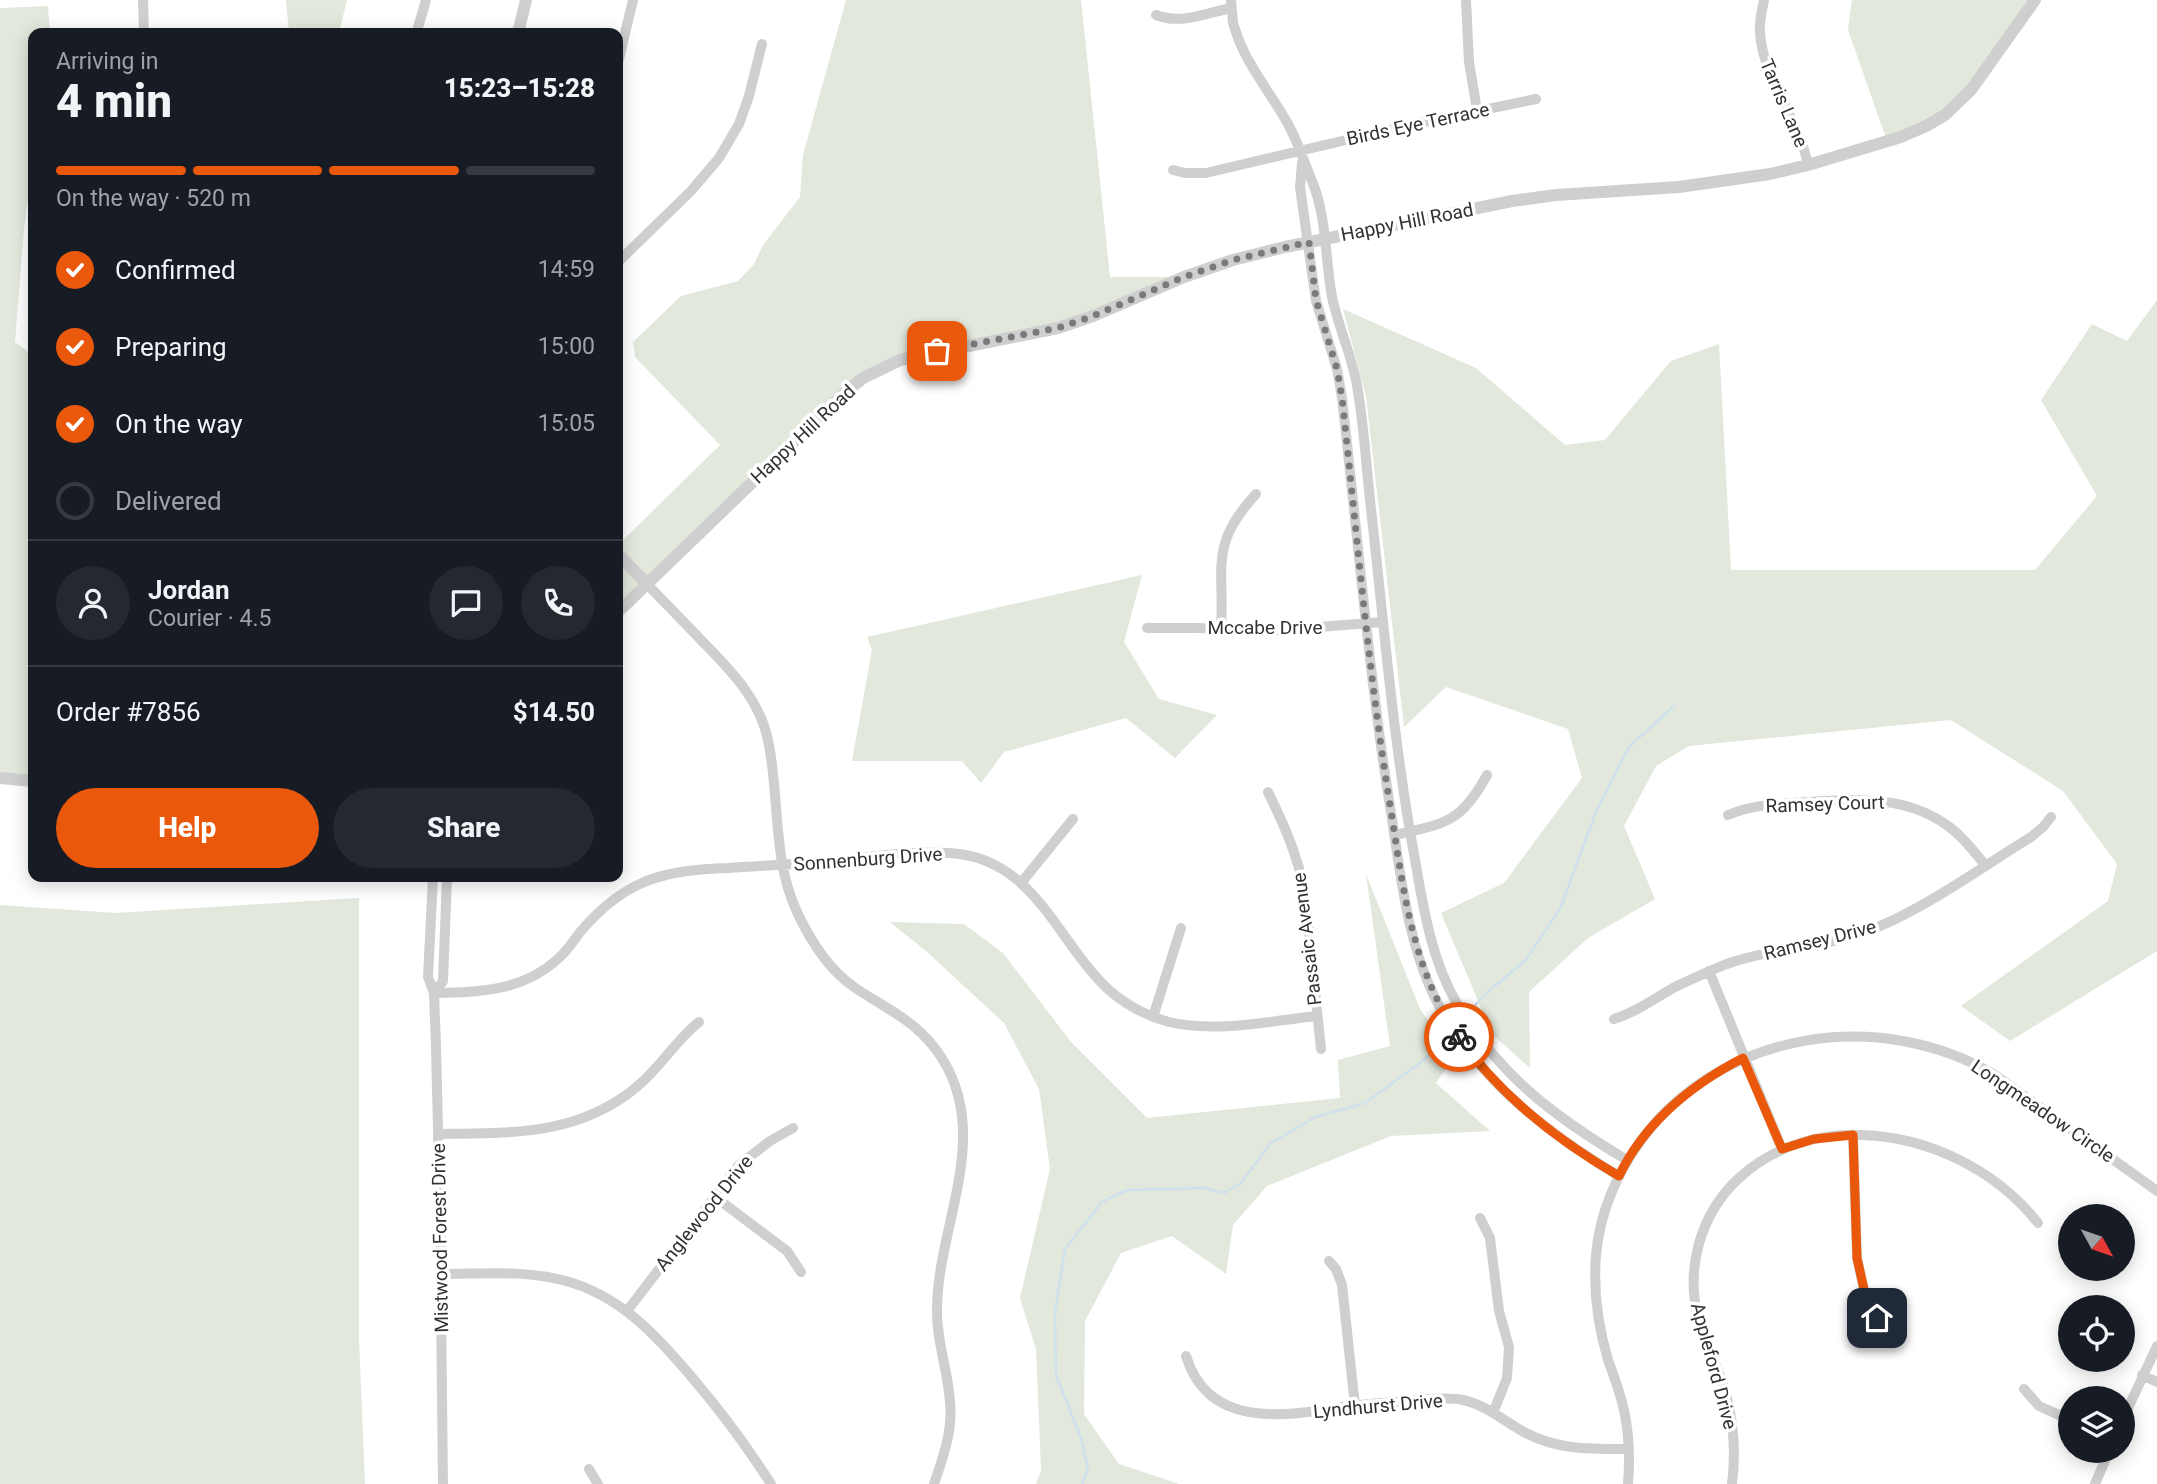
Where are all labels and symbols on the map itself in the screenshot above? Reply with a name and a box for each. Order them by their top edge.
street label: Tarris Lane [1755,55,1813,151]
street label: Birds Eye Terrace [1345,98,1491,150]
street label: Happy Hill Road [1339,198,1475,246]
pin [907,321,967,381]
street label: Happy Hill Road [746,380,860,488]
street label: Mccabe Drive [1208,616,1322,639]
street label: Ramsey Court [1765,790,1885,818]
street label: Sonnenburg Drive [793,842,943,876]
street label: Passaic Avenue [1287,871,1327,1007]
street label: Ramsey Drive [1761,915,1879,965]
courier [1424,1002,1494,1072]
street label: Longmeadow Circle [1967,1055,2119,1167]
street label: Mistwood Forest Drive [427,1143,453,1333]
street label: Anglewood Drive [650,1150,758,1276]
north arrow [2058,1204,2135,1281]
pin [1847,1288,1907,1348]
street label: Appleford Drive [1686,1300,1742,1432]
street label: Lyndhurst Drive [1312,1389,1444,1423]

